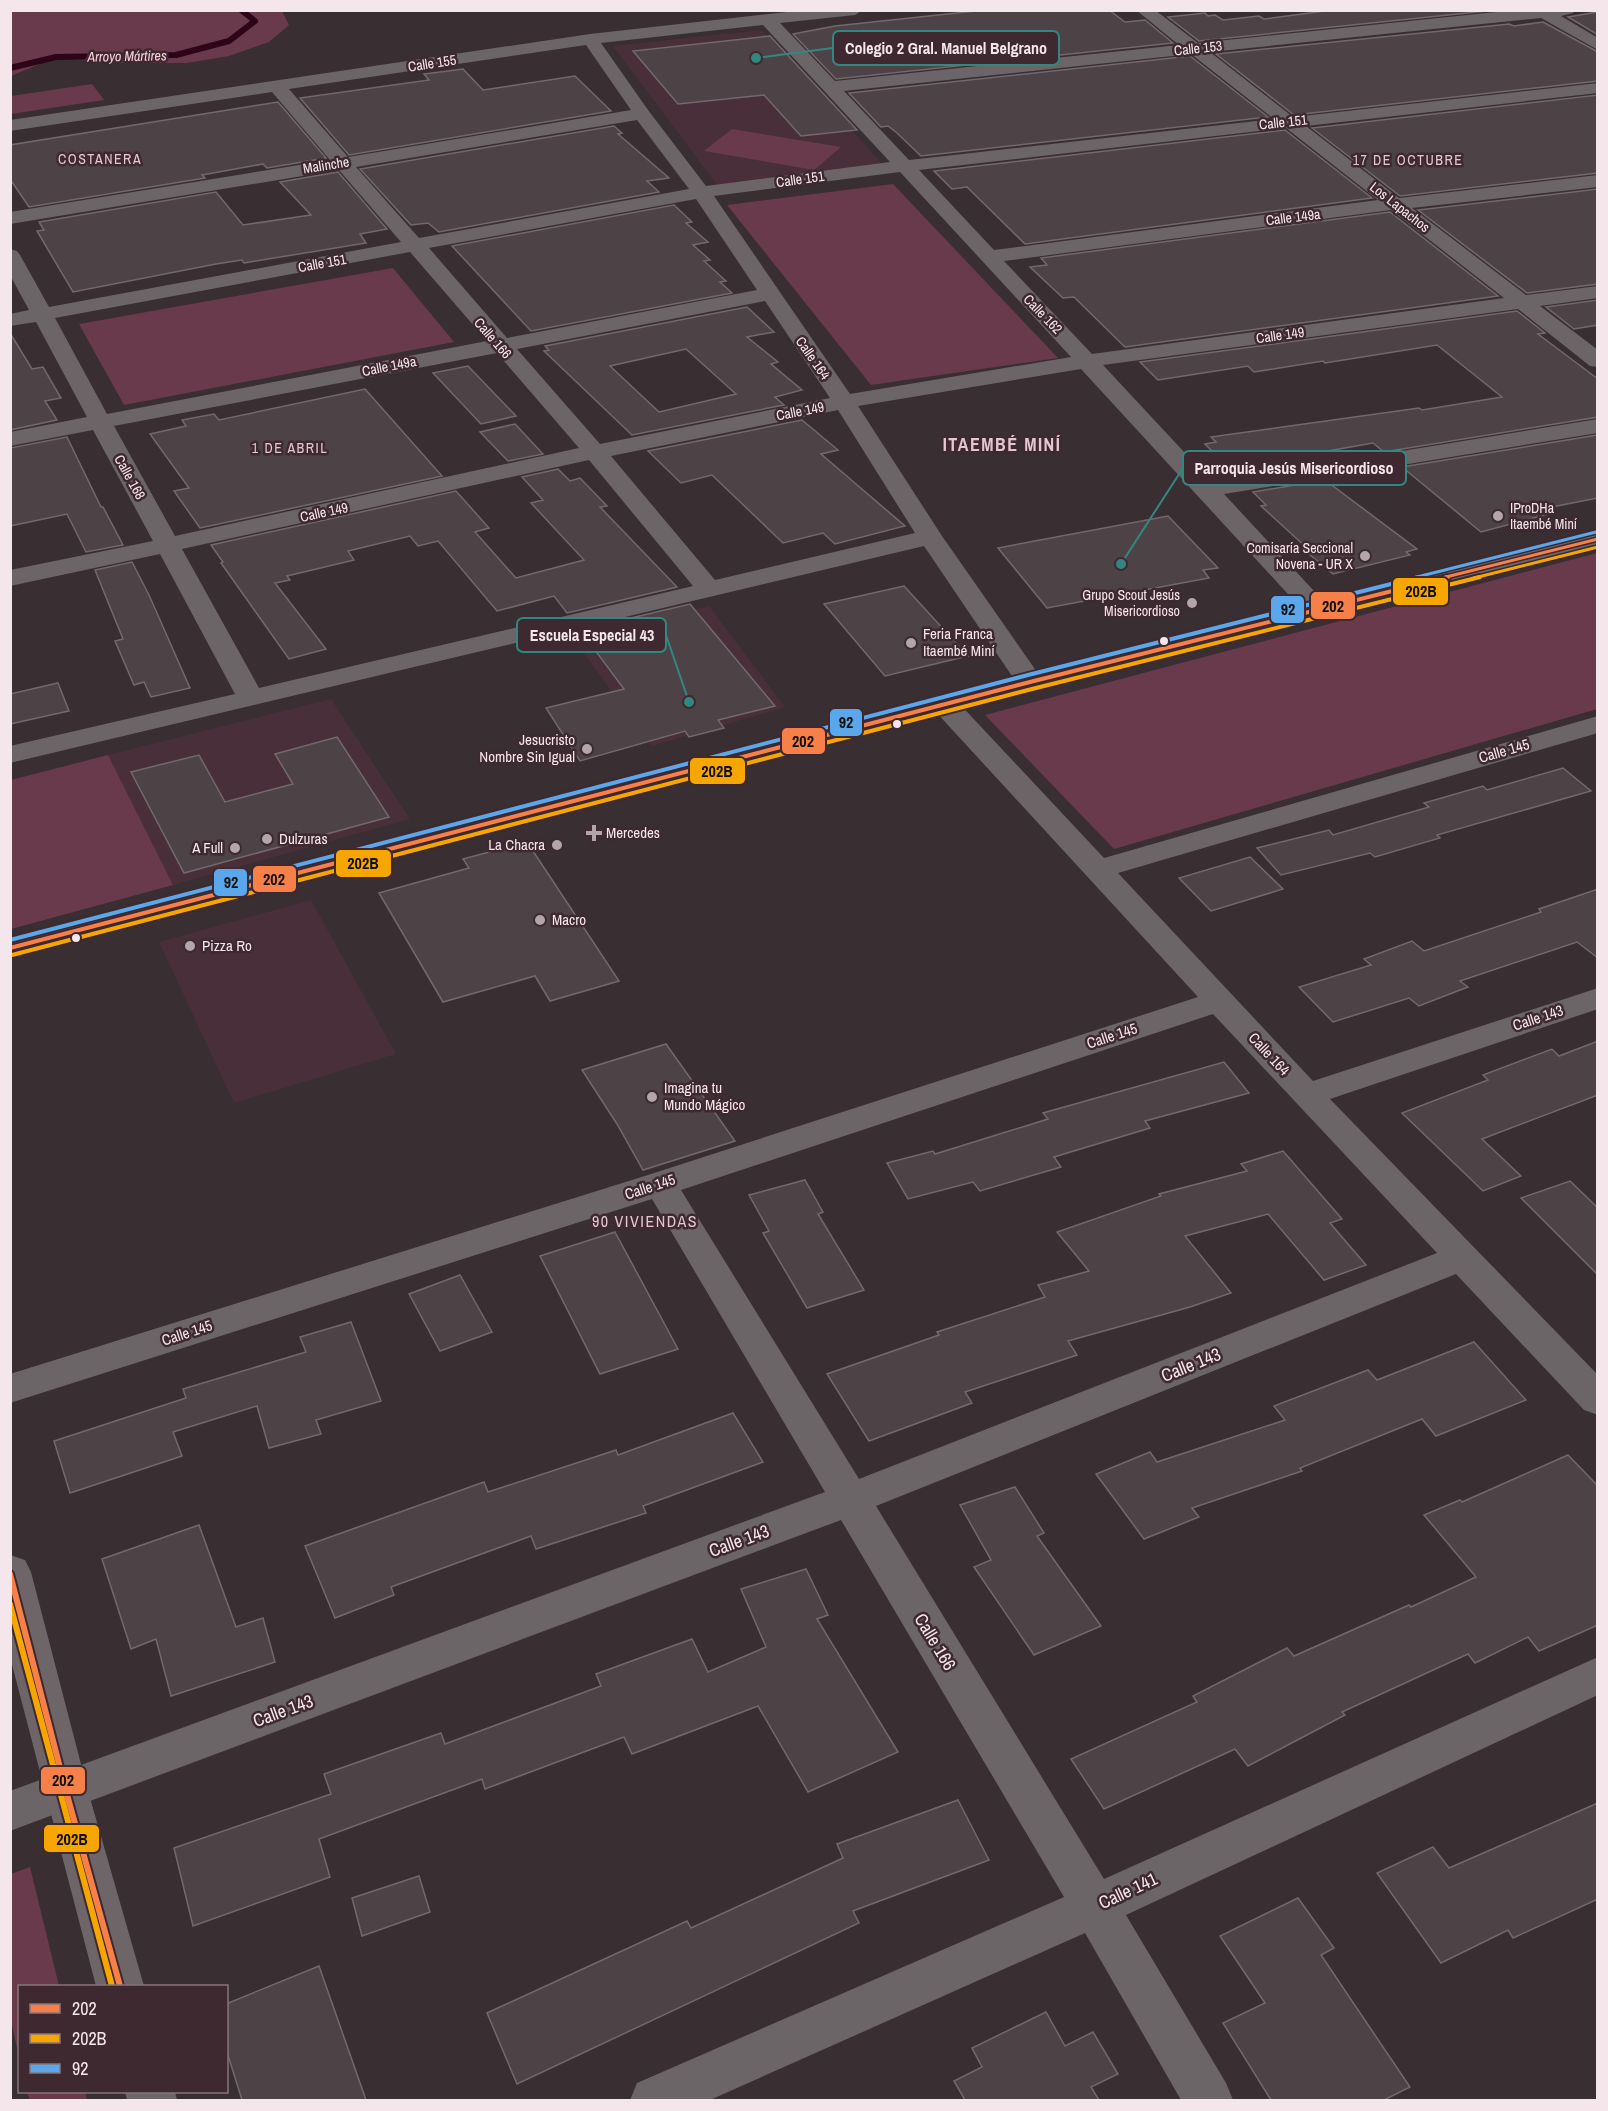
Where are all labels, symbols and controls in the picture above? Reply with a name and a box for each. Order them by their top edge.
callout: Colegio 2 Gral. Manuel Belgrano [833,31,1059,65]
text: Colegio 2 Gral. Manuel Belgrano [845,37,1047,59]
street label: Calle 153 [1173,37,1223,59]
water label: Arroyo Mártires [86,46,167,66]
street label: Calle 155 [407,50,457,76]
street label: Calle 151 [1258,110,1309,133]
district label: COSTANERA [58,150,142,168]
district label: 17 DE OCTUBRE [1353,151,1463,169]
street label: Malinche [302,152,350,178]
street label: Calle 151 [775,167,826,191]
street label: Los Lapachos [1366,178,1434,236]
street label: Calle 149a [1265,205,1322,229]
street label: Calle 151 [297,250,348,276]
street label: Calle 162 [1020,290,1066,338]
street label: Calle 166 [470,314,516,362]
street label: Calle 149 [1255,323,1305,347]
street label: Calle 164 [792,333,835,384]
street label: Calle 149a [360,352,418,380]
street label: Calle 149 [774,398,826,424]
district label: ITAEMBÉ MINÍ [943,432,1061,457]
district label: 1 DE ABRIL [252,439,328,457]
street label: Calle 168 [110,451,150,503]
callout: Parroquia Jesús Misericordioso [1183,451,1406,485]
text: Parroquia Jesús Misericordioso [1194,457,1394,479]
street label: Calle 149 [298,498,350,526]
place label: IProDHa Itaembé Miní [1510,499,1578,533]
marker: IProDHa Itaembé Miní [1491,509,1505,523]
place label: Comisaría Seccional Novena - UR X [1246,539,1353,573]
marker: Comisaría Seccional Novena - UR X [1358,549,1372,563]
line badge: 202B [1392,577,1449,606]
text: 202B [1405,580,1437,602]
place label: Grupo Scout Jesús Misericordioso [1082,586,1180,620]
line badge: 202 [1310,591,1356,620]
line badge: 92 [1270,595,1305,624]
text: 202 [1322,595,1344,617]
marker: Grupo Scout Jesús Misericordioso [1185,596,1199,610]
text: 92 [1281,598,1295,620]
callout: Escuela Especial 43 [517,618,666,652]
place label: Feria Franca Itaembé Miní [923,623,995,661]
text: Escuela Especial 43 [530,624,654,646]
unlabelled marker [1158,635,1170,647]
marker: Feria Franca Itaembé Miní [904,636,918,650]
line badge: 92 [829,708,863,737]
text: 92 [839,711,853,733]
unlabelled marker [891,718,903,730]
line badge: 202 [781,727,826,755]
place label: Jesucristo Nombre Sin Igual [479,729,575,767]
text: 202 [792,730,814,752]
street label: Calle 145 [1476,733,1532,768]
marker: Jesucristo Nombre Sin Igual [580,742,594,756]
line badge: 202B [689,757,746,785]
text: 202B [701,760,733,782]
place label: Mercedes [606,822,660,843]
marker: Mercedes [587,826,601,840]
place label: Dulzuras [279,828,328,849]
marker: Dulzuras [260,832,274,846]
place label: La Chacra [488,834,545,855]
place label: A Full [191,837,223,858]
marker: La Chacra [550,838,564,852]
marker: A Full [228,841,242,855]
line badge: 202B [335,849,392,878]
text: 202B [347,852,379,874]
line badge: 202 [252,865,297,893]
line badge: 92 [213,868,248,897]
text: 202 [263,868,285,890]
text: 92 [224,871,238,893]
place label: Macro [552,909,586,930]
marker: Macro [533,913,547,927]
unlabelled marker [70,932,82,944]
place label: Pizza Ro [202,935,252,956]
marker: Pizza Ro [183,939,197,953]
street label: Calle 143 [1510,999,1566,1036]
street label: Calle 145 [1084,1017,1140,1054]
street label: Calle 164 [1244,1027,1295,1080]
place label: Imagina tu Mundo Mágico [664,1077,746,1115]
marker: Imagina tu Mundo Mágico [645,1090,659,1104]
street label: Calle 145 [622,1168,678,1205]
district label: 90 VIVIENDAS [592,1210,698,1232]
street label: Calle 145 [159,1314,215,1351]
street label: Calle 143 [1157,1341,1224,1388]
street label: Calle 143 [705,1518,772,1563]
street label: Calle 166 [909,1609,962,1675]
street label: Calle 143 [249,1688,316,1733]
line badge: 202 [40,1766,86,1795]
text: 202 [52,1769,74,1791]
line badge: 202B [43,1824,100,1853]
text: 202B [56,1828,88,1850]
street label: Calle 141 [1094,1866,1162,1915]
legend [18,1985,228,2093]
text: 202 [72,1996,97,2021]
text: 202B [72,2026,107,2051]
text: 92 [72,2056,88,2081]

